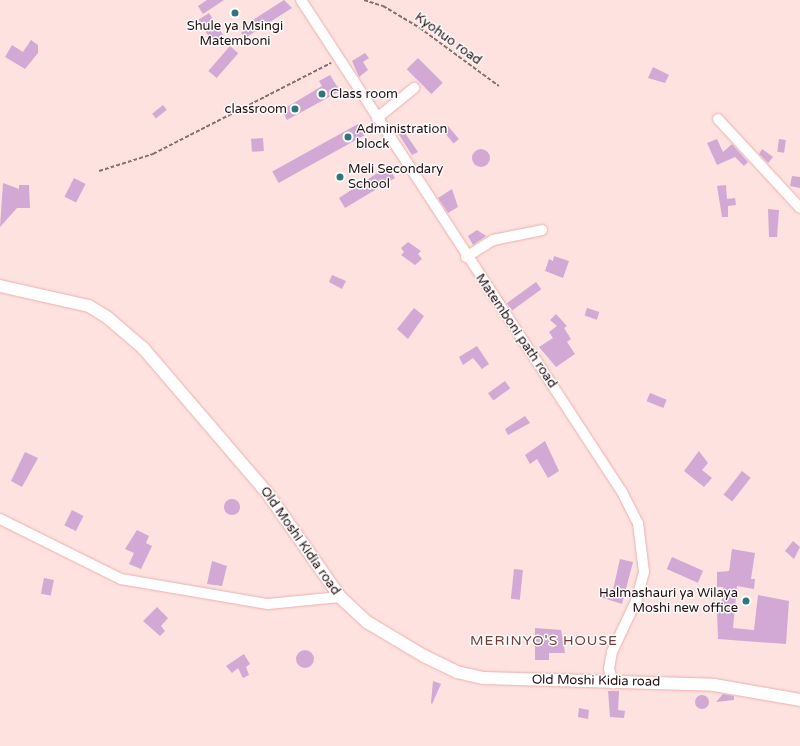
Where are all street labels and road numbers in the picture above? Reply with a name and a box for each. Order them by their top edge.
street label: Kyohuo road [412,10,484,68]
street label: Matemboni path road [472,271,560,391]
street label: Old Moshi Kidia road [257,484,343,598]
street label: Old Moshi Kidia road [532,672,660,690]

